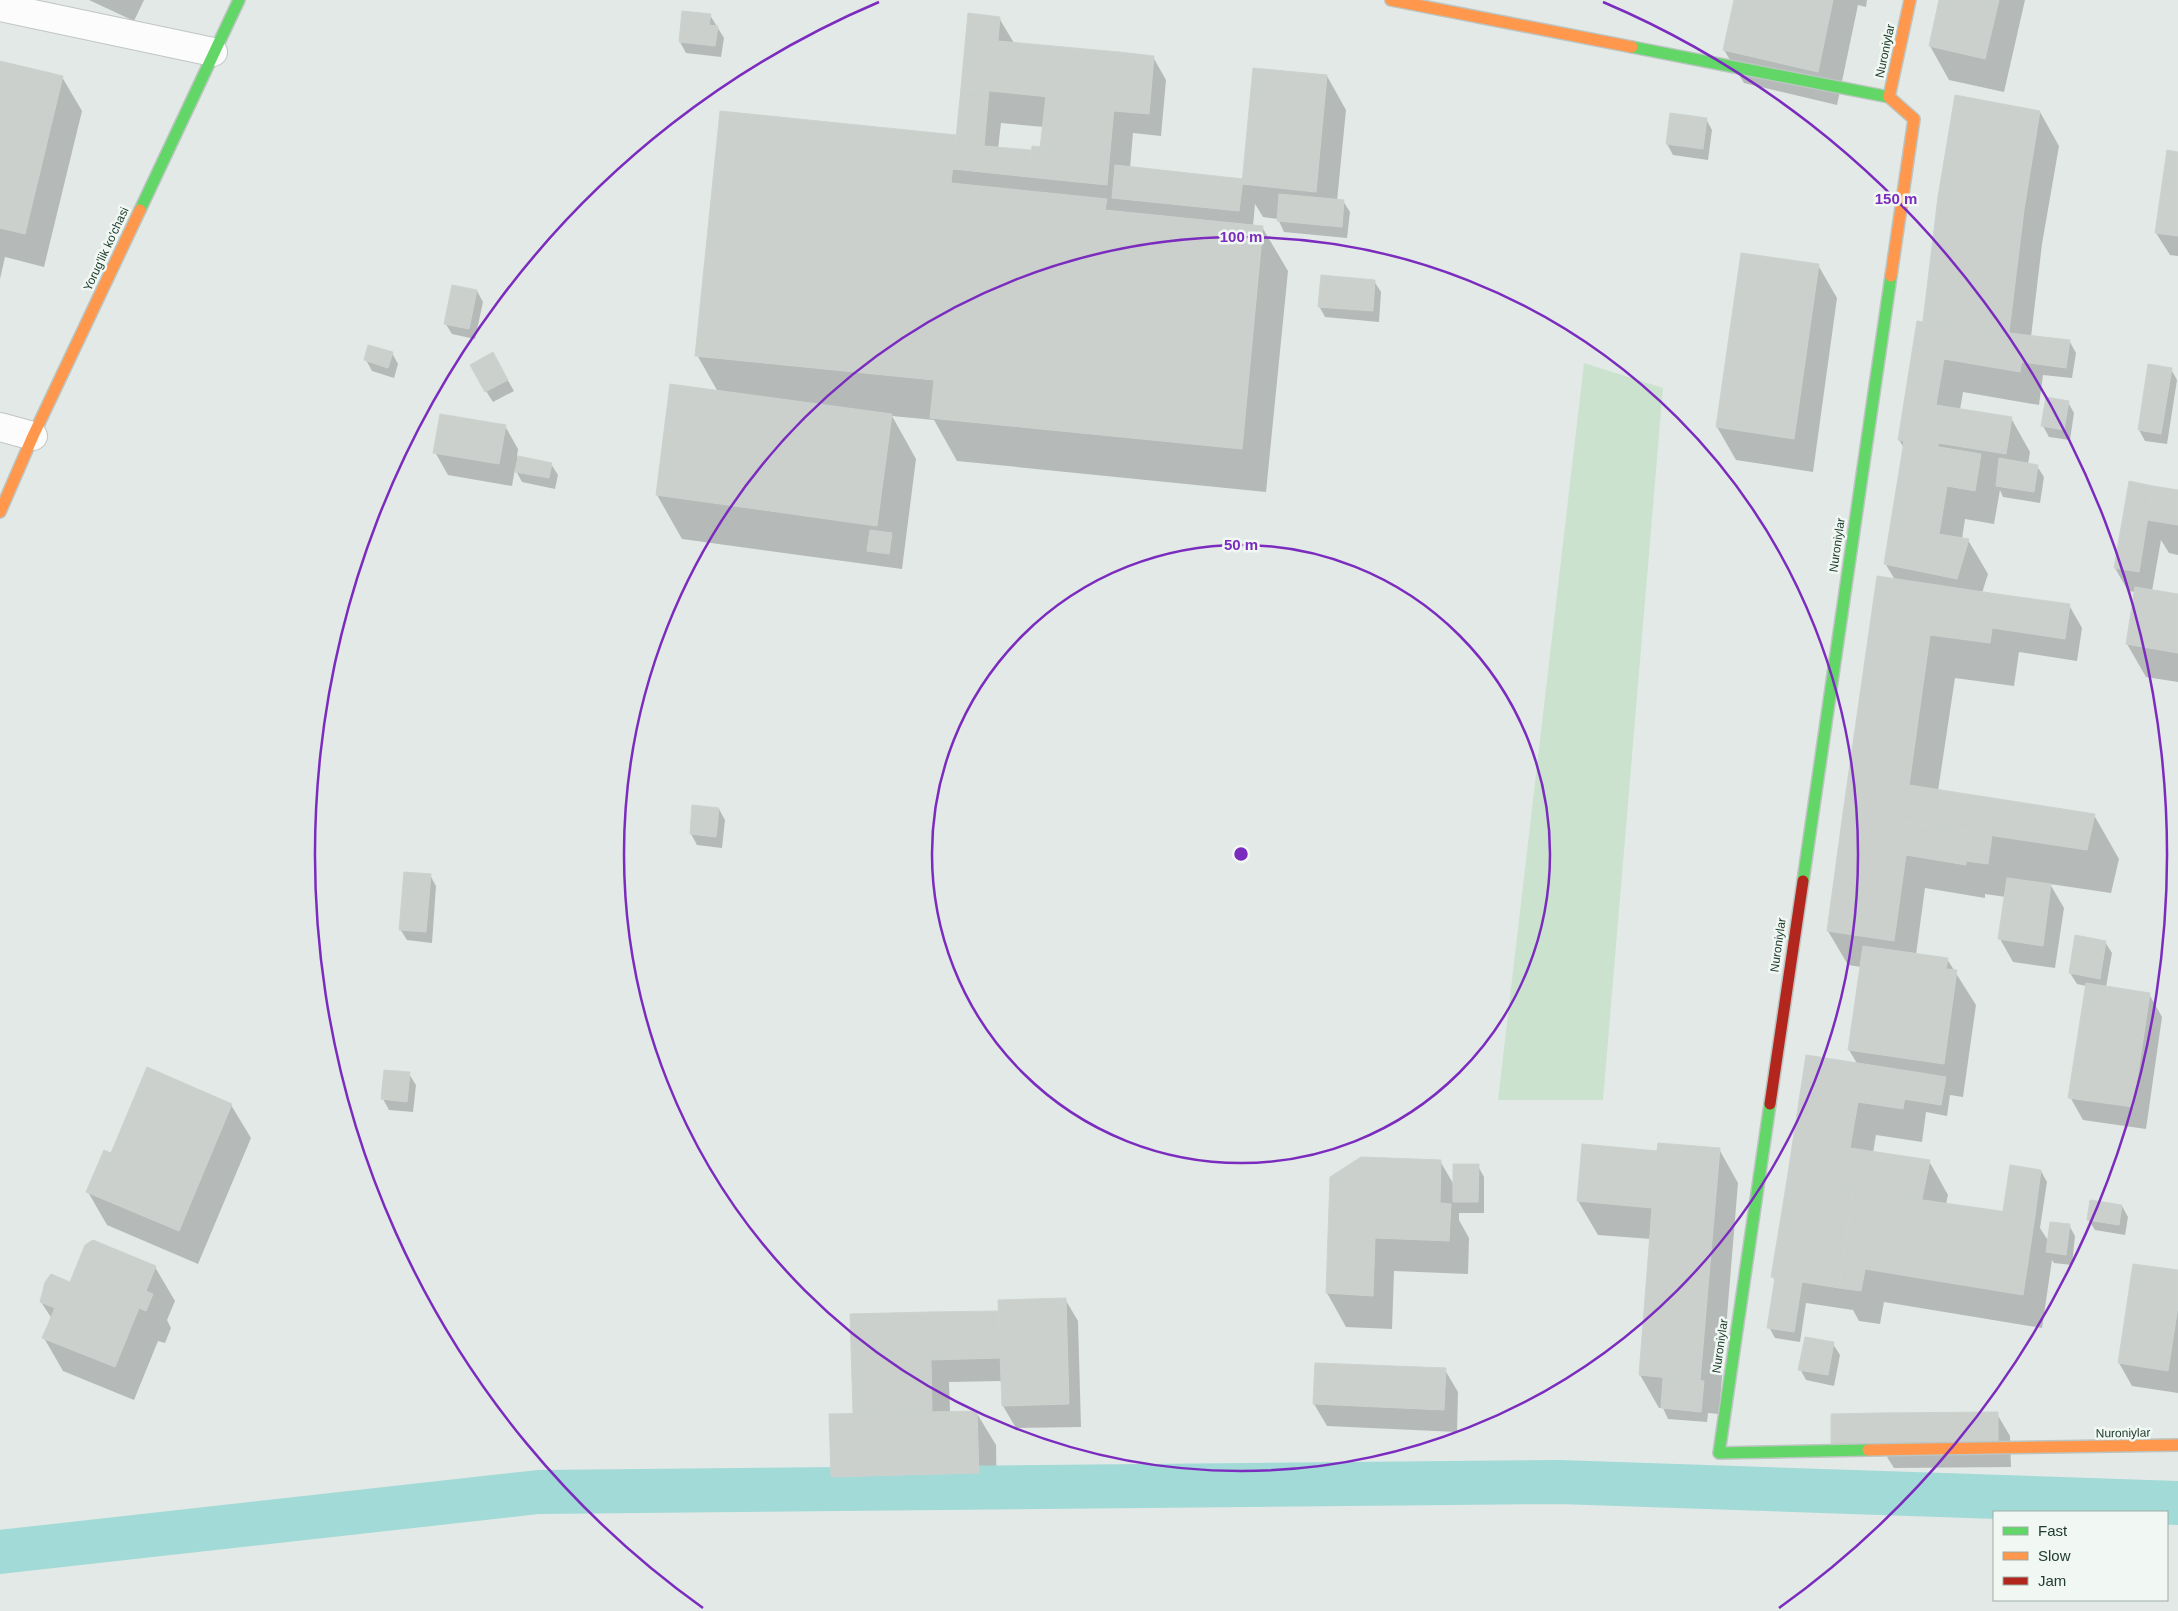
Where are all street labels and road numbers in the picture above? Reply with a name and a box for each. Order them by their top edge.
street label: Nuroniylar [1872,23,1898,79]
street label: Yorug'lik ko'chasi [80,205,132,293]
street label: Nuroniylar [1826,517,1848,573]
street label: Nuroniylar [1767,917,1789,973]
street label: Nuroniylar [1709,1318,1731,1374]
street label: Nuroniylar [2096,1426,2150,1440]

